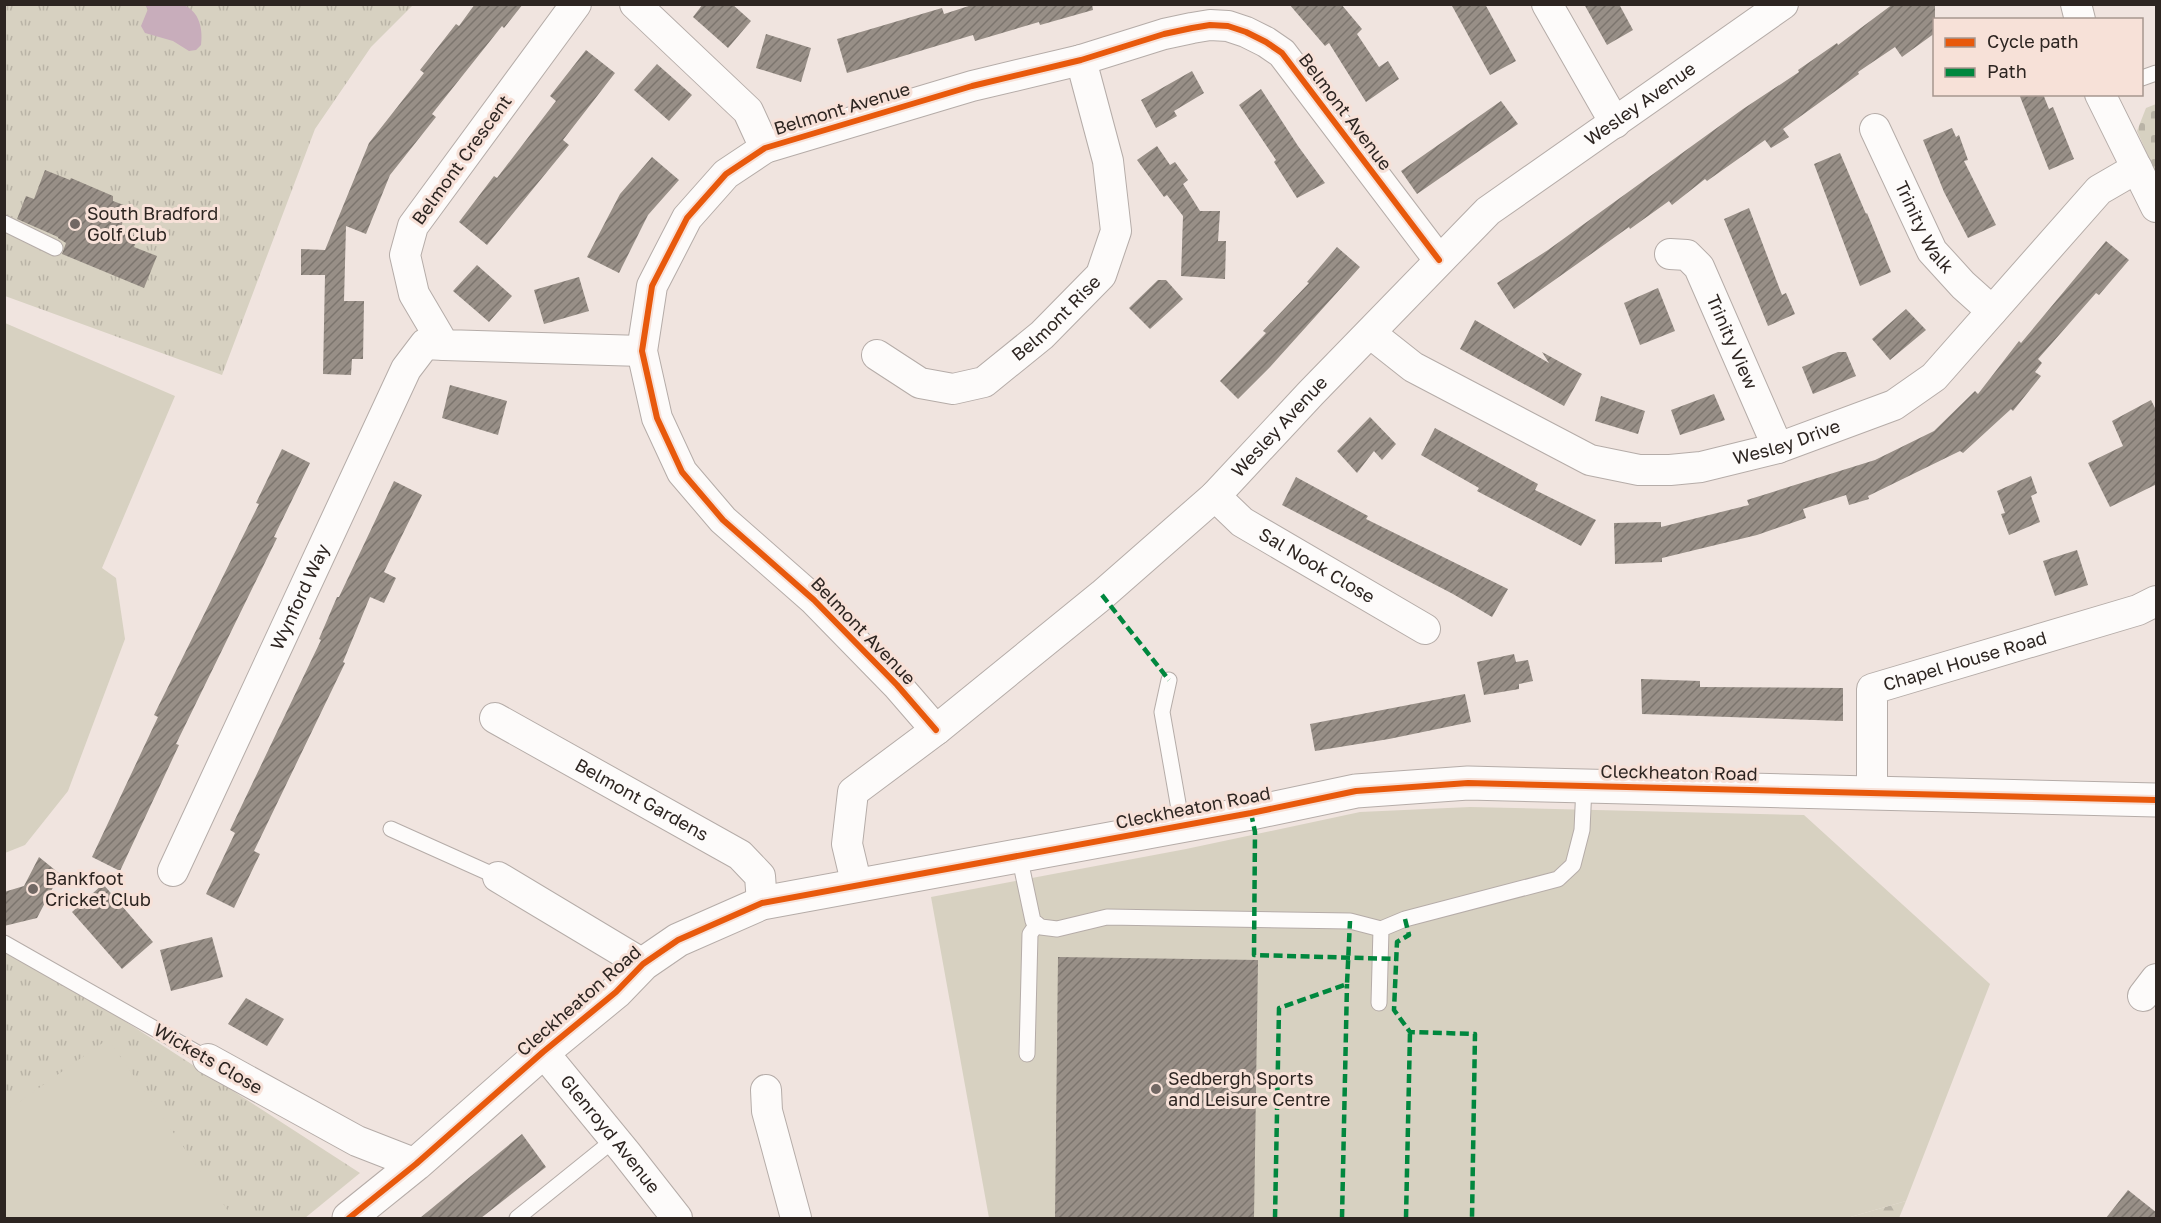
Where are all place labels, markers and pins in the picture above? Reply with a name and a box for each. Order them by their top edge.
place label: South Bradford Golf Club [87,202,218,245]
marker: South Bradford Golf Club [68,217,82,231]
place label: Bankfoot Cricket Club [45,867,151,910]
marker: Bankfoot Cricket Club [26,882,40,896]
place label: Sedbergh Sports and Leisure Centre [1168,1067,1330,1110]
marker: Sedbergh Sports and Leisure Centre [1149,1082,1163,1096]

